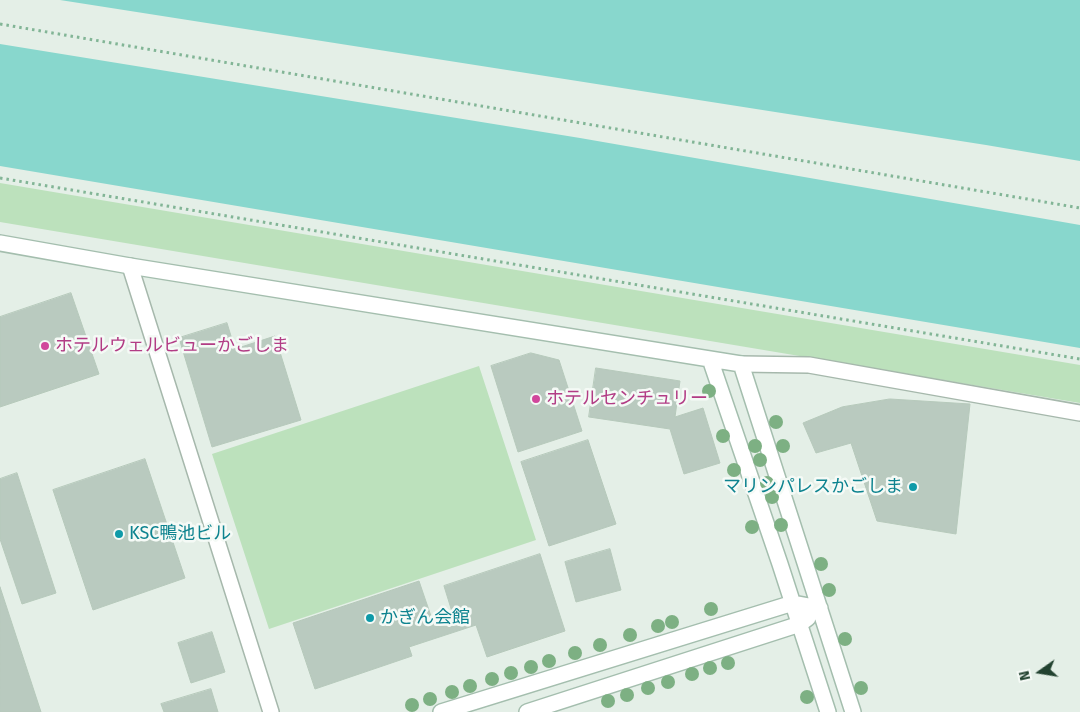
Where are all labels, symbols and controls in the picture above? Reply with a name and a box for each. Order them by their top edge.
place label: ホテルウェルビューかごしま [55,335,289,357]
marker: ホテルウェルビューかごしま [39,340,51,352]
place label: ホテルセンチュリー [546,388,708,410]
marker: ホテルセンチュリー [530,393,542,405]
place label: マリンパレスかごしま [723,476,903,498]
marker: マリンパレスかごしま [907,481,919,493]
place label: KSC鴨池ビル [129,523,231,545]
marker: KSC鴨池ビル [113,528,125,540]
place label: かぎん会館 [380,607,470,629]
marker: かぎん会館 [364,612,376,624]
north arrow [1015,647,1065,697]
text: N [1016,669,1034,682]

